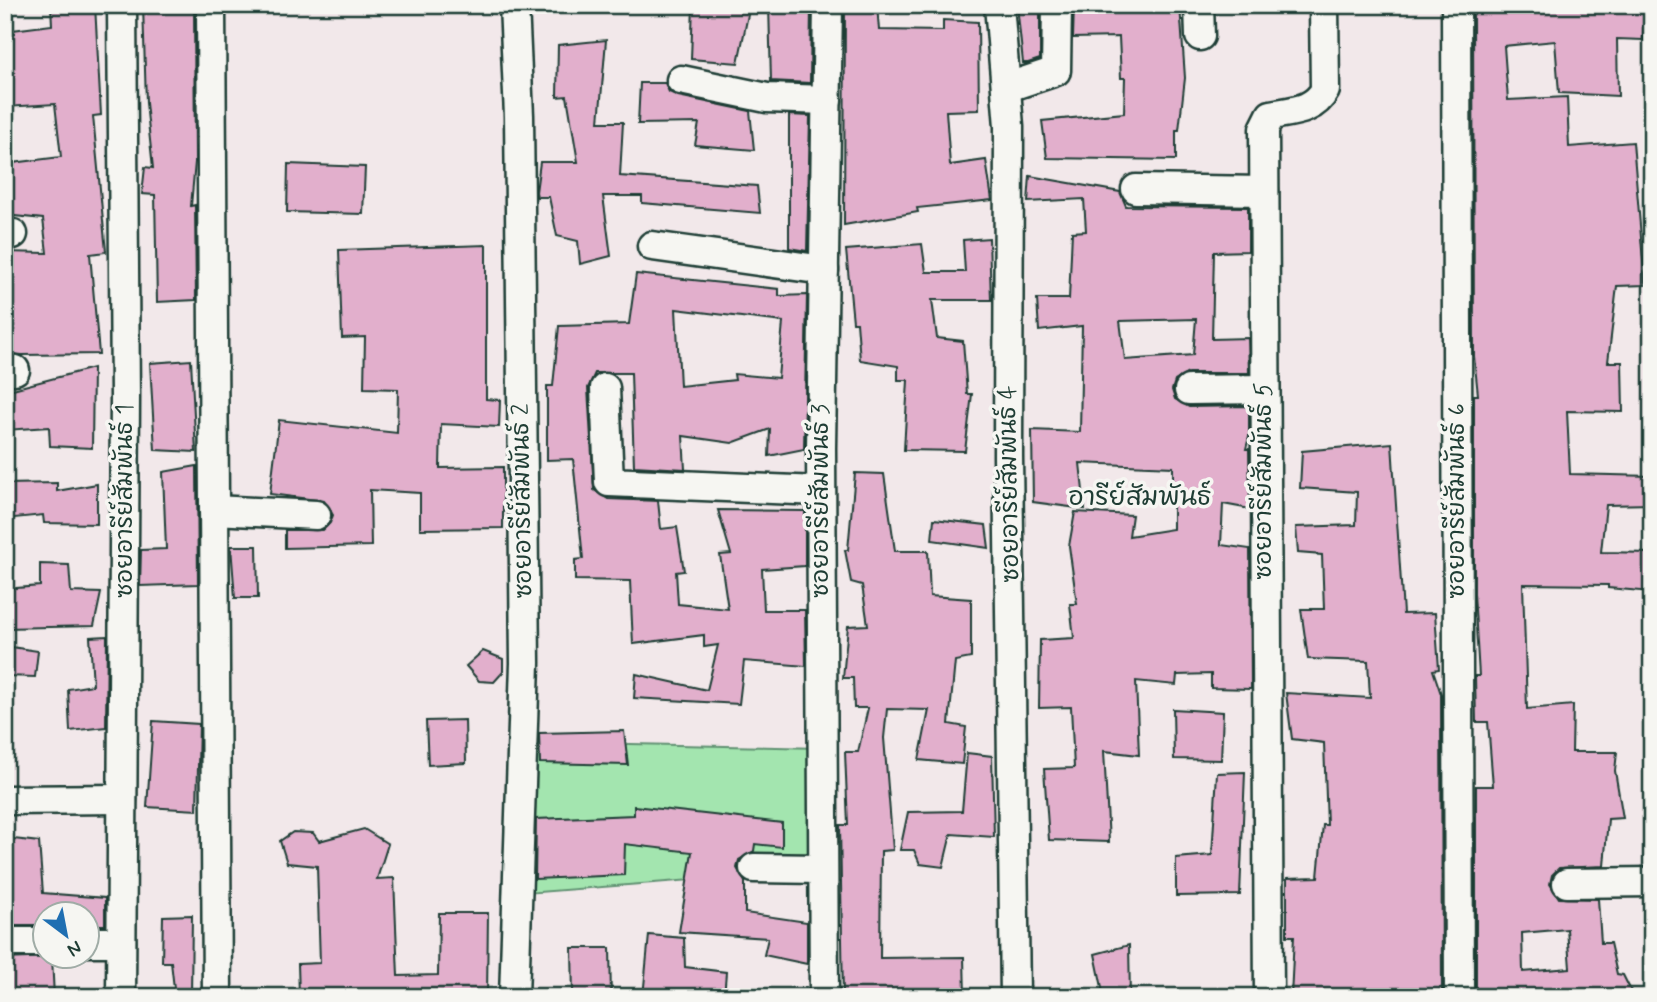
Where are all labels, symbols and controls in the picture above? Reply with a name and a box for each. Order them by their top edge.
street label: ซอยอารีย์สัมพันธ์ 5 [1247,382,1280,580]
street label: ซอยอารีย์สัมพันธ์ 4 [991,385,1027,583]
street label: ซอยอารีย์สัมพันธ์ 2 [504,403,540,599]
street label: ซอยอารีย์สัมพันธ์ 6 [1440,403,1473,599]
street label: ซอยอารีย์สัมพันธ์ 1 [108,404,141,598]
street label: ซอยอารีย์สัมพันธ์ 3 [804,404,837,598]
district label: อารีย์สัมพันธ์ [1068,480,1212,515]
north arrow [32,900,102,970]
text: N [62,934,86,962]

